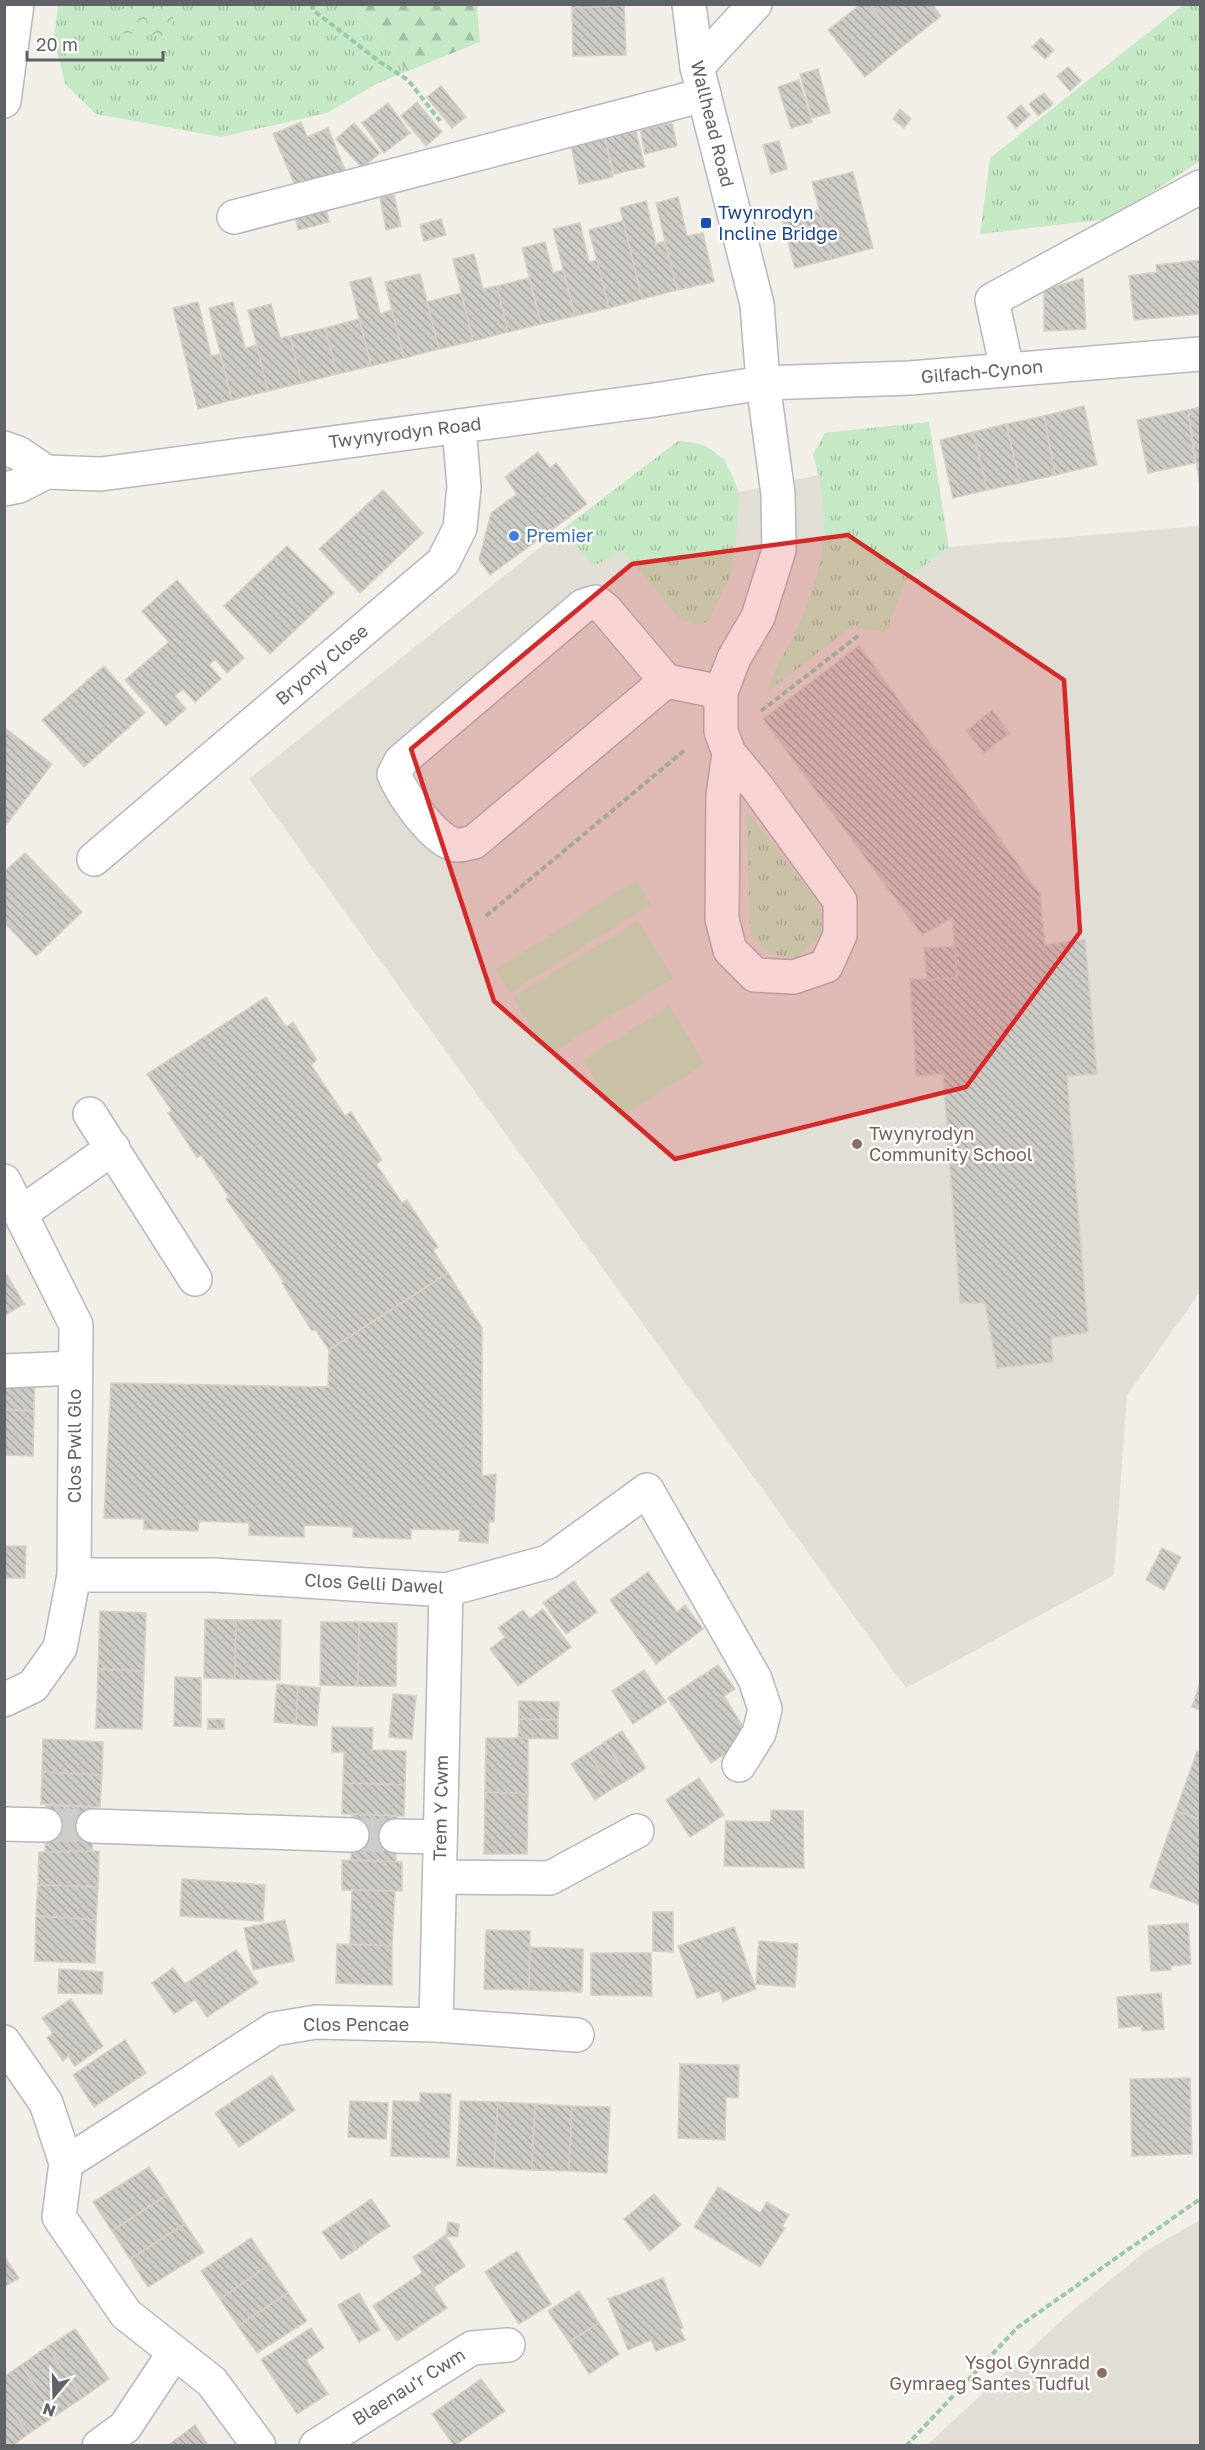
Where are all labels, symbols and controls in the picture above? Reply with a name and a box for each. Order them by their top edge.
scale bar [27,24,164,62]
text: 20 m [36,33,78,55]
street label: Wallhead Road [687,58,739,189]
place label: Twynrodyn Incline Bridge [718,201,838,244]
marker: Twynrodyn Incline Bridge [699,216,713,230]
street label: Gilfach-Cynon [920,355,1044,387]
street label: Twynyrodyn Road [327,412,483,452]
place label: Premier [526,524,593,546]
marker: Premier [507,529,521,543]
street label: Bryony Close [271,619,372,709]
place label: Twynyrodyn Community School [869,1122,1033,1165]
marker: Twynyrodyn Community School [850,1137,864,1151]
street label: Clos Pwll Glo [63,1389,85,1503]
street label: Clos Gelli Dawel [304,1568,445,1598]
street label: Trem Y Cwm [428,1755,452,1861]
street label: Clos Pencae [303,2013,409,2035]
street label: Blaenau'r Cwm [348,2343,469,2430]
place label: Ysgol Gynradd Gymraeg Santes Tudful [889,2351,1090,2394]
north arrow [24,2366,84,2426]
marker: Ysgol Gynradd Gymraeg Santes Tudful [1095,2366,1109,2380]
text: N [40,2399,58,2422]

